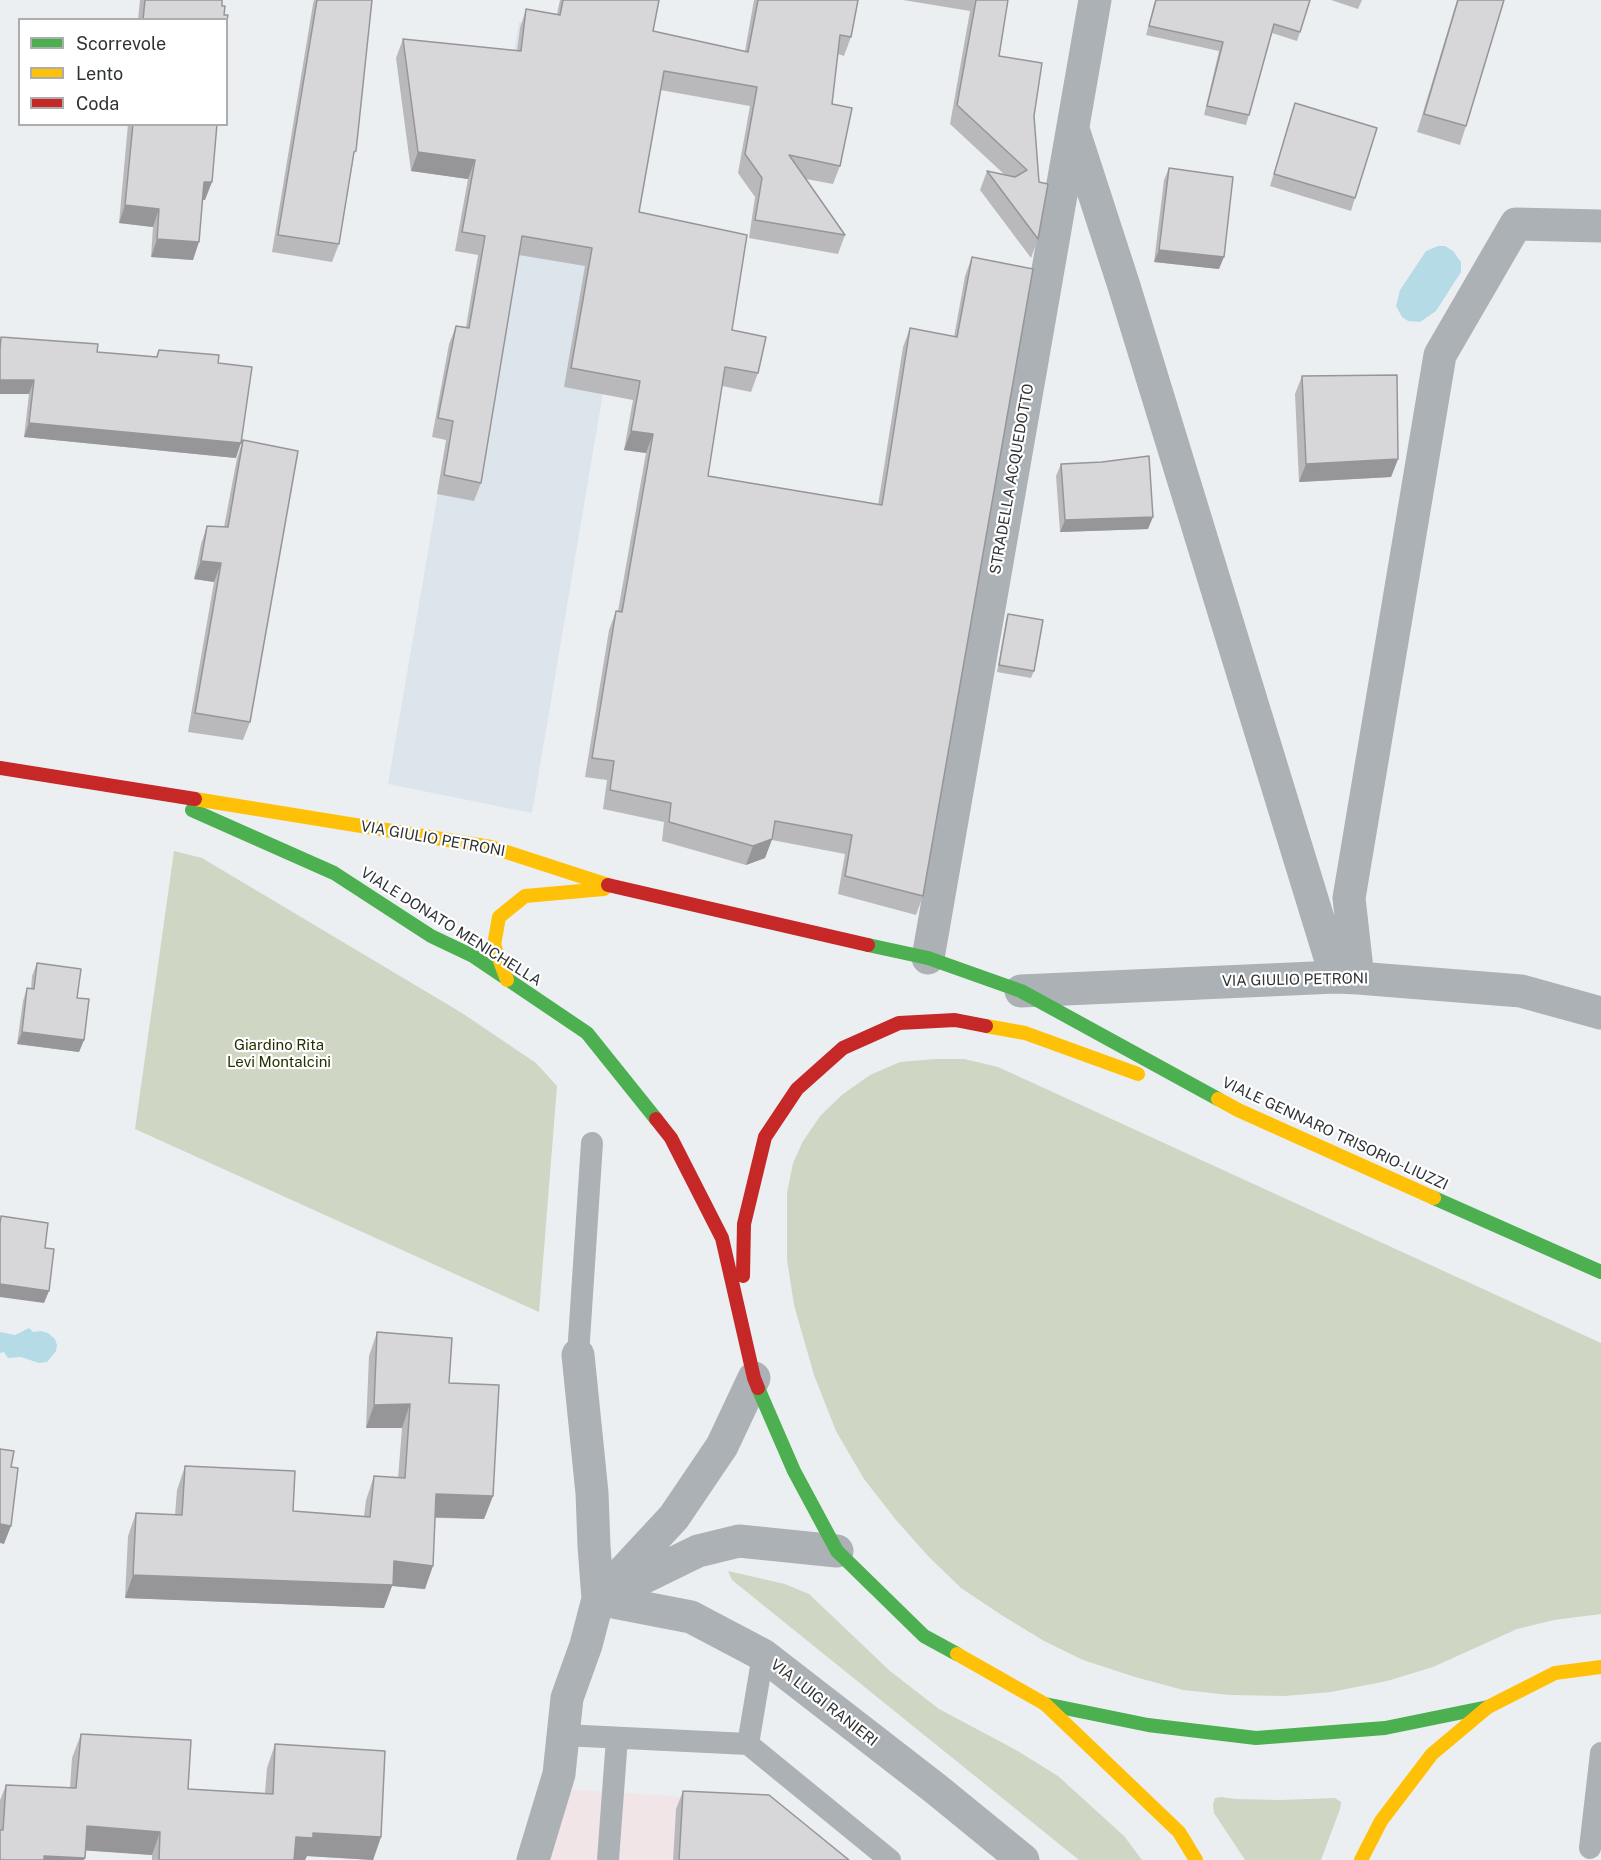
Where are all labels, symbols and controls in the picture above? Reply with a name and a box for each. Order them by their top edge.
legend [18,18,228,126]
text: Scorrevole [76,33,166,54]
text: Lento [76,63,123,84]
text: Coda [76,93,119,114]
street label: STRADELLA ACQUEDOTTO [986,382,1038,576]
street label: VIA GIULIO PETRONI [359,817,507,861]
street label: VIALE DONATO MENICHELLA [357,864,545,990]
street label: VIA GIULIO PETRONI [1222,970,1368,990]
park label: Giardino Rita Levi Montalcini [227,1036,331,1071]
street label: VIALE GENNARO TRISORIO-LIUZZI [1219,1074,1451,1194]
street label: VIA LUIGI RANIERI [767,1656,881,1750]

